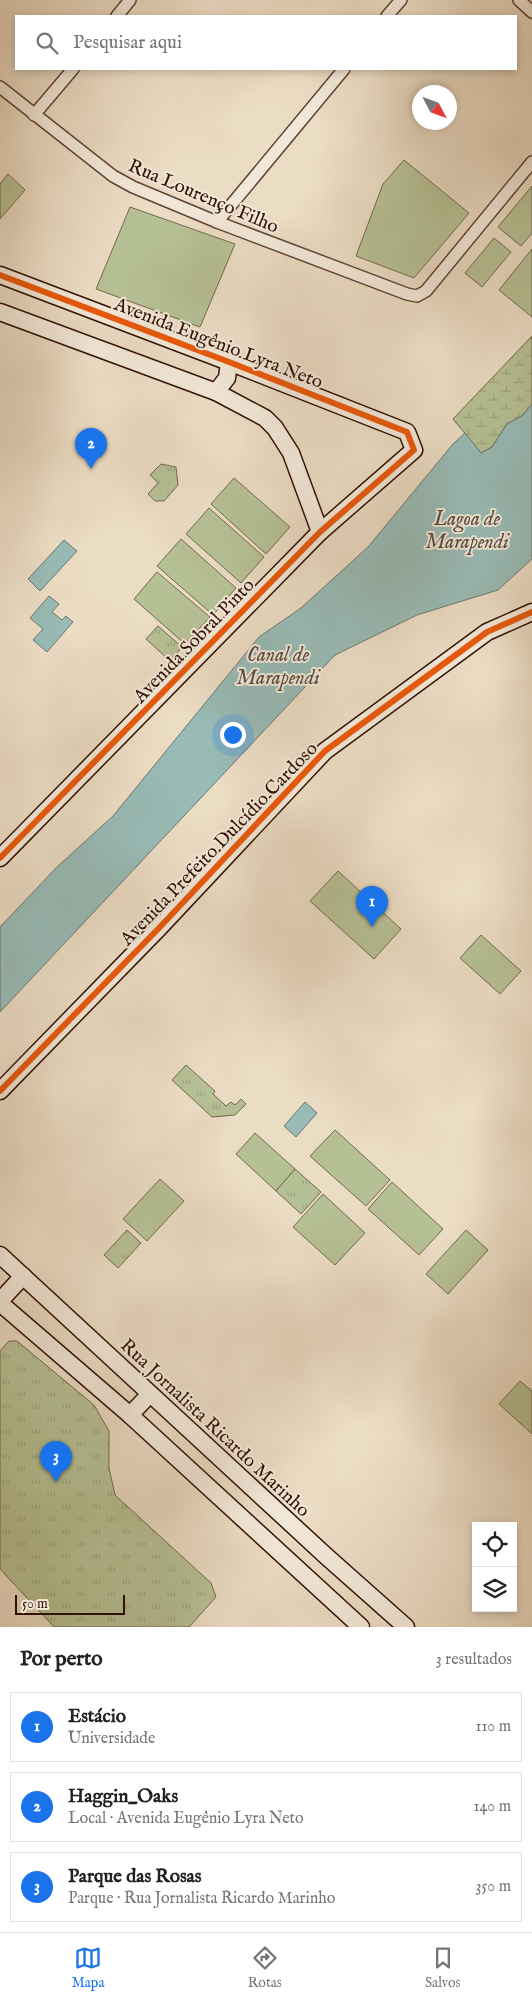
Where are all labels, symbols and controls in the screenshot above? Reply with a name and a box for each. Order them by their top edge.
search box [15,15,517,70]
icon: search [33,29,61,57]
text: Pesquisar aqui [73,31,182,55]
north arrow [412,85,457,130]
street label: Rua Lourenço Filho [124,154,282,239]
street label: Avenida Eugênio Lyra Neto [109,293,326,395]
pin: 2 [75,428,107,469]
water label: Lagoa de Marapendi [425,507,510,555]
street label: Avenida Sobral Pinto [128,574,260,710]
water label: Canal de Marapendi [236,643,321,691]
your location [220,722,246,748]
street label: Avenida Prefeito Dulcídio Cardoso [115,737,323,952]
pin: 1 [356,886,388,927]
street label: Rua Jornalista Ricardo Marinho [115,1334,315,1523]
pin: 3 [40,1441,72,1482]
map controls [472,1522,517,1612]
button: locate [472,1522,517,1567]
button: layers [472,1567,517,1612]
scale bar [15,1592,125,1615]
text: 50 m [22,1595,48,1613]
text: Por perto [20,1646,102,1673]
text: 3 resultados [436,1650,512,1670]
text: Estácio [68,1705,126,1729]
text: 1 [34,1717,40,1737]
text: 110 m [475,1717,511,1737]
text: Universidade [68,1729,155,1749]
text: Haggin_Oaks [68,1785,178,1809]
text: 2 [33,1797,41,1817]
text: 140 m [473,1797,511,1817]
text: Local · Avenida Eugênio Lyra Neto [68,1809,304,1829]
text: Parque das Rosas [68,1865,202,1889]
text: 3 [34,1877,40,1897]
text: 350 m [476,1877,511,1897]
text: Parque · Rua Jornalista Ricardo Marinho [68,1889,335,1909]
tab: Mapa [72,1944,104,1992]
tab: Rotas [248,1944,282,1992]
tab: Salvos [425,1944,460,1992]

